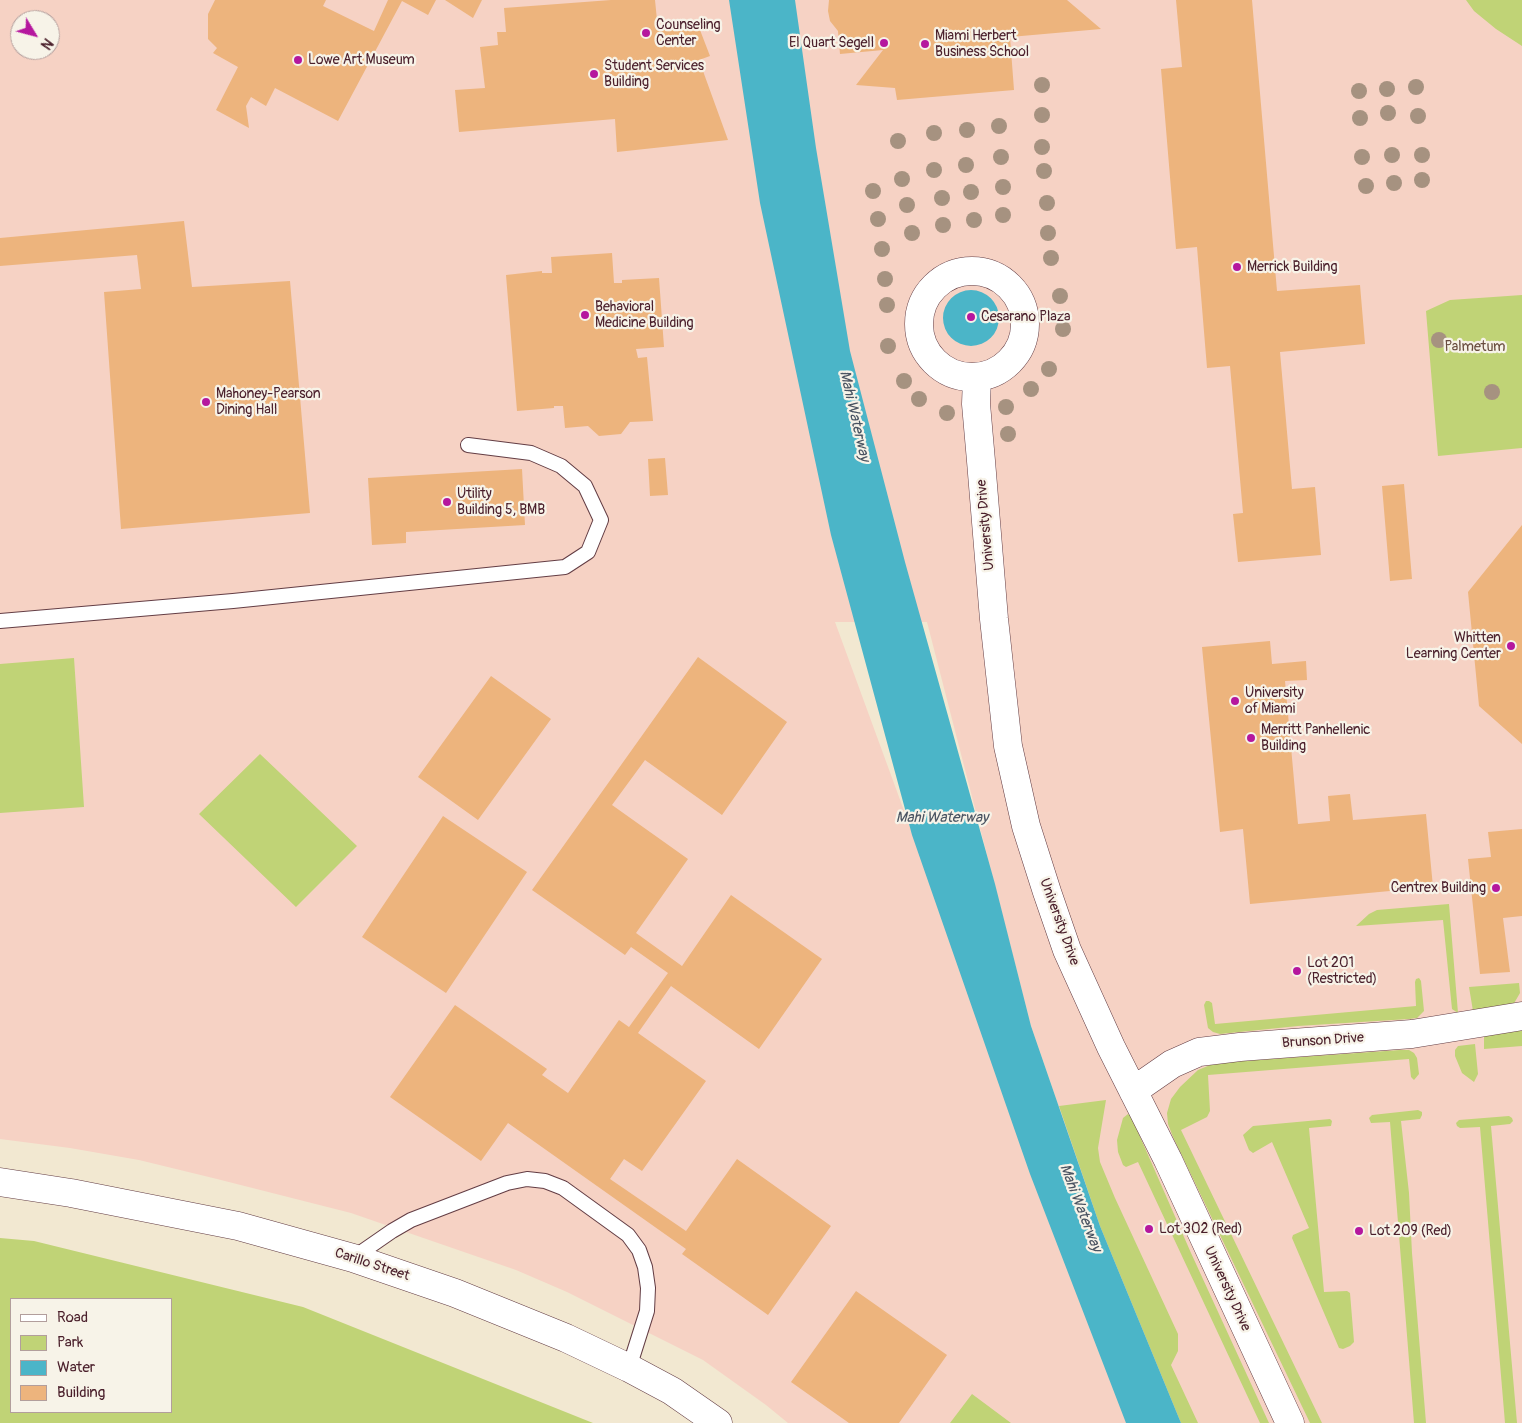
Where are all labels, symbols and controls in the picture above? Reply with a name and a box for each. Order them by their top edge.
north arrow [10,10,60,60]
place label: Counseling Center [656,17,721,49]
marker: Counseling Center [640,27,652,39]
place label: Miami Herbert Business School [935,28,1029,60]
text: N [37,35,56,53]
place label: El Quart Segell [789,35,874,51]
marker: El Quart Segell [878,37,890,49]
marker: Miami Herbert Business School [919,38,931,50]
place label: Lowe Art Museum [308,52,415,68]
marker: Lowe Art Museum [292,54,304,66]
place label: Student Services Building [604,58,704,90]
marker: Student Services Building [588,68,600,80]
place label: Merrick Building [1247,259,1337,275]
marker: Merrick Building [1231,261,1243,273]
place label: Behavioral Medicine Building [595,299,694,332]
marker: Behavioral Medicine Building [579,309,591,321]
place label: Cesarano Plaza [981,309,1071,325]
marker: Cesarano Plaza [965,311,977,323]
park label: Palmetum [1444,339,1506,355]
water label: Mahi Waterway [835,369,873,463]
place label: Mahoney-Pearson Dining Hall [216,386,321,418]
marker: Mahoney-Pearson Dining Hall [200,396,212,408]
street label: University Drive [974,479,998,571]
place label: Utility Building 5, BMB [457,486,545,518]
marker: Utility Building 5, BMB [441,496,453,508]
place label: Whitten Learning Center [1406,630,1501,662]
marker: Whitten Learning Center [1505,640,1517,652]
place label: University of Miami [1245,685,1304,718]
marker: University of Miami [1229,695,1241,707]
place label: Merritt Panhellenic Building [1261,722,1370,754]
marker: Merritt Panhellenic Building [1245,732,1257,744]
water label: Mahi Waterway [896,809,988,827]
street label: University Drive [1035,876,1083,968]
place label: Centrex Building [1391,880,1486,896]
marker: Centrex Building [1490,882,1502,894]
place label: Lot 201 (Restricted) [1307,955,1377,988]
marker: Lot 201 (Restricted) [1291,965,1303,977]
street label: Brunson Drive [1281,1030,1365,1052]
water label: Mahi Waterway [1055,1162,1105,1254]
place label: Lot 302 (Red) [1159,1221,1243,1237]
marker: Lot 302 (Red) [1143,1223,1155,1235]
place label: Lot 209 (Red) [1369,1223,1452,1239]
marker: Lot 209 (Red) [1353,1225,1365,1237]
street label: University Drive [1200,1244,1254,1334]
street label: Carillo Street [332,1245,412,1285]
legend [10,1298,172,1413]
text: Road [57,1308,88,1327]
text: Park [57,1333,83,1352]
text: Water [57,1358,95,1377]
text: Building [57,1383,105,1402]

